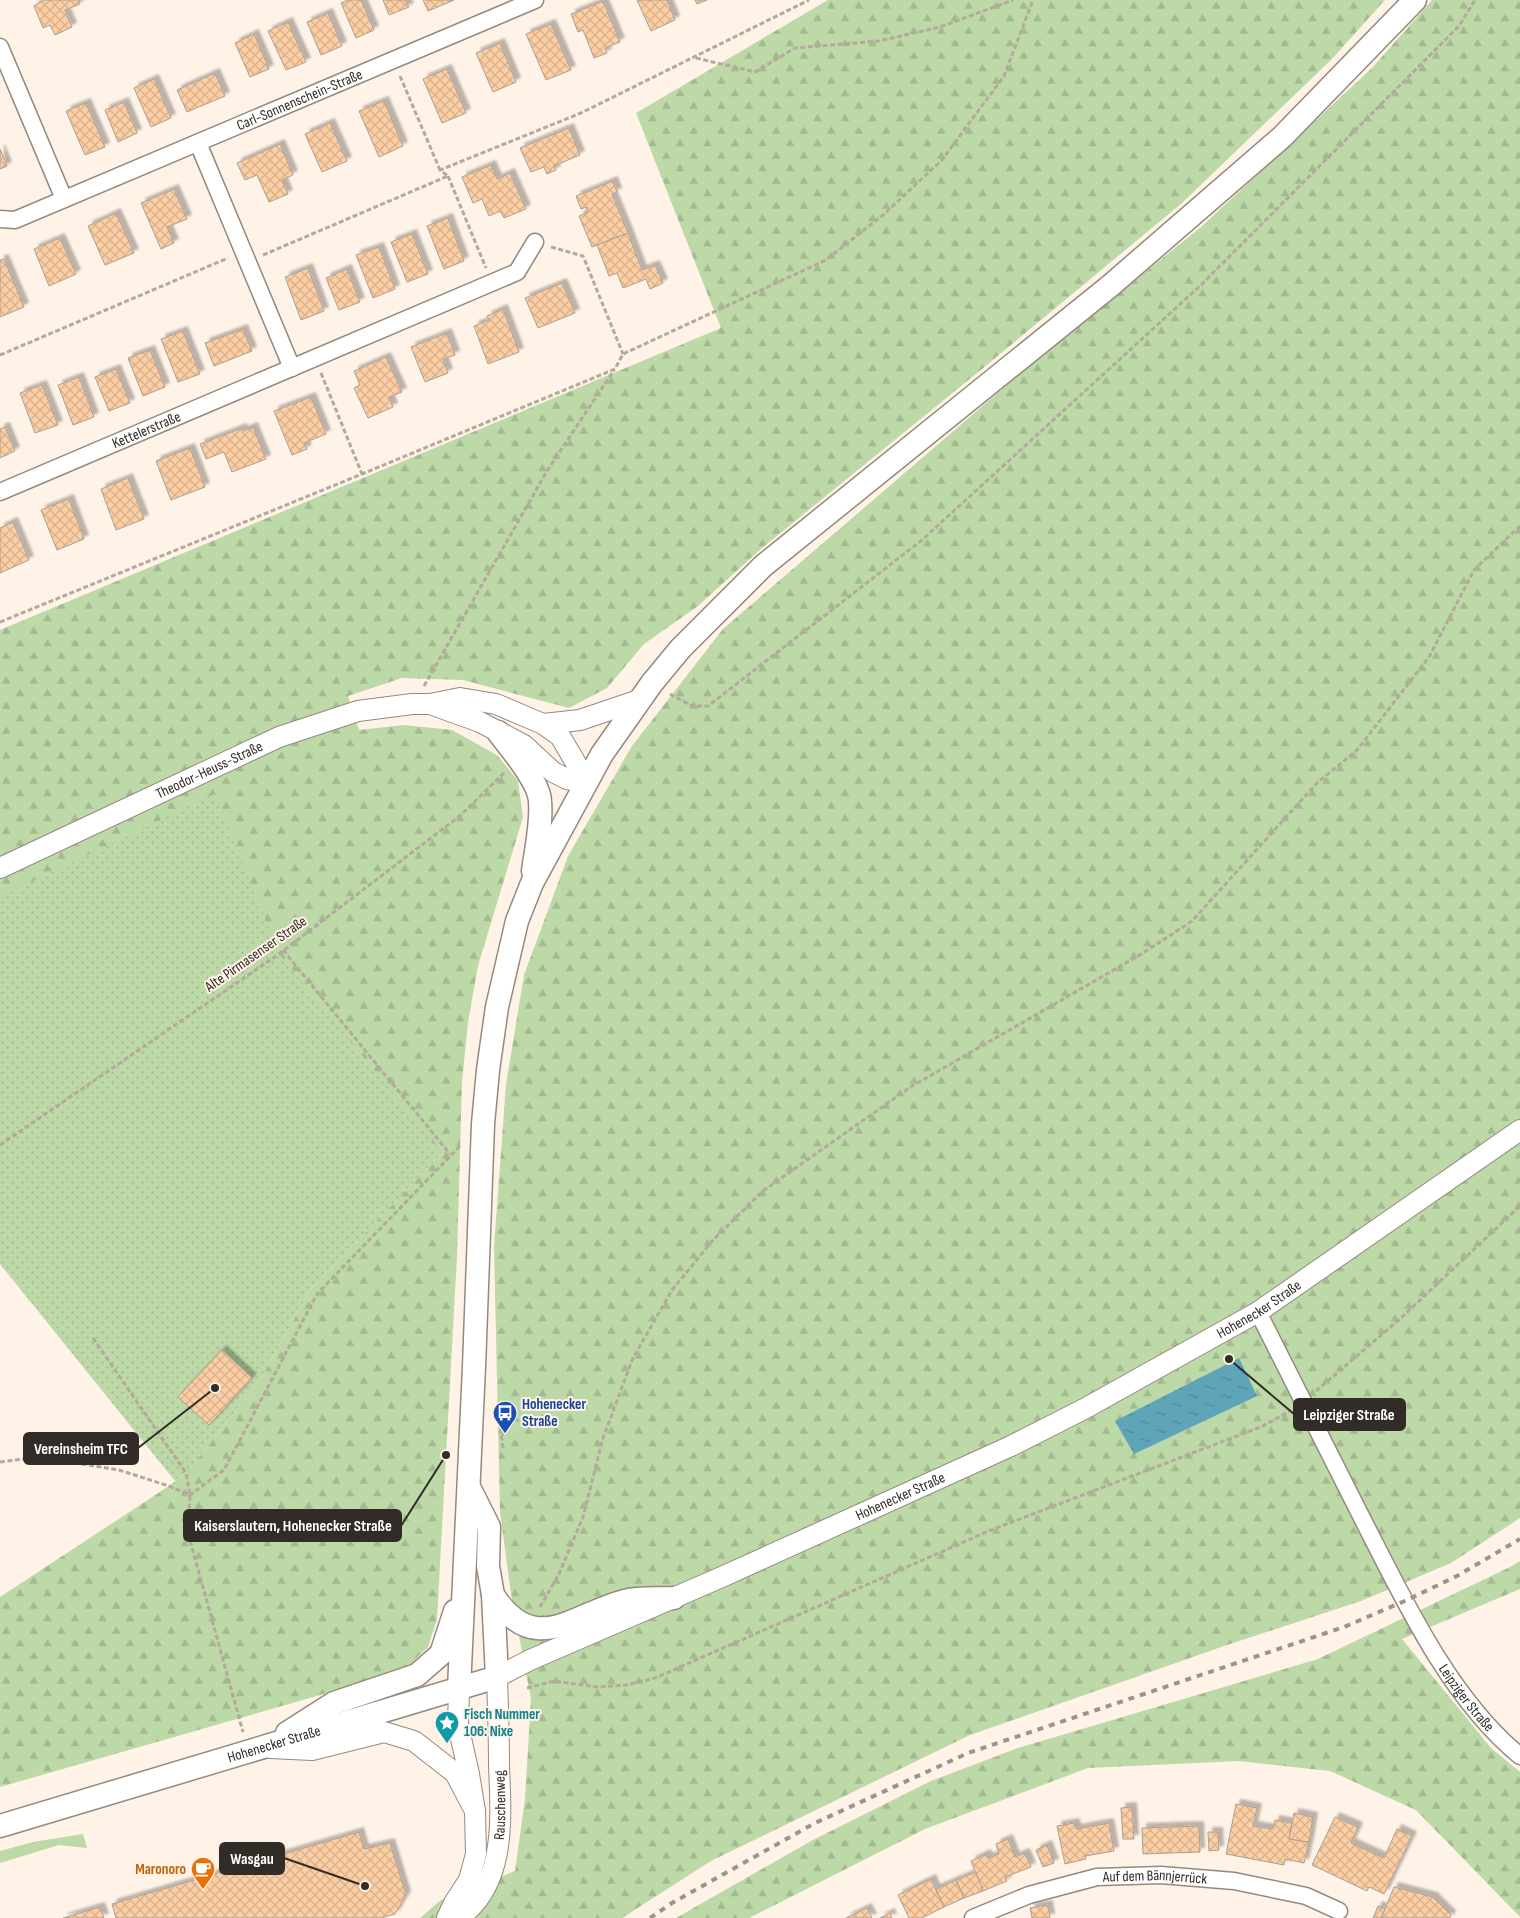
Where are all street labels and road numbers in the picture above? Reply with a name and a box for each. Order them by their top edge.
street label: Carl-Sonnenschein-Straße [234,65,365,135]
street label: Kettelerstraße [109,407,183,453]
street label: Theodor-Heuss-Straße [153,737,266,803]
street label: Alte Pirmasenser Straße [200,912,311,997]
street label: Hohenecker Straße [1213,1275,1305,1343]
street label: Hohenecker Straße [852,1468,948,1525]
street label: Leipziger Straße [1434,1660,1498,1736]
street label: Hohenecker Straße [225,1721,323,1767]
street label: Rauschenweg [489,1770,510,1841]
street label: Auf dem Bännjerrück [1102,1865,1208,1888]

